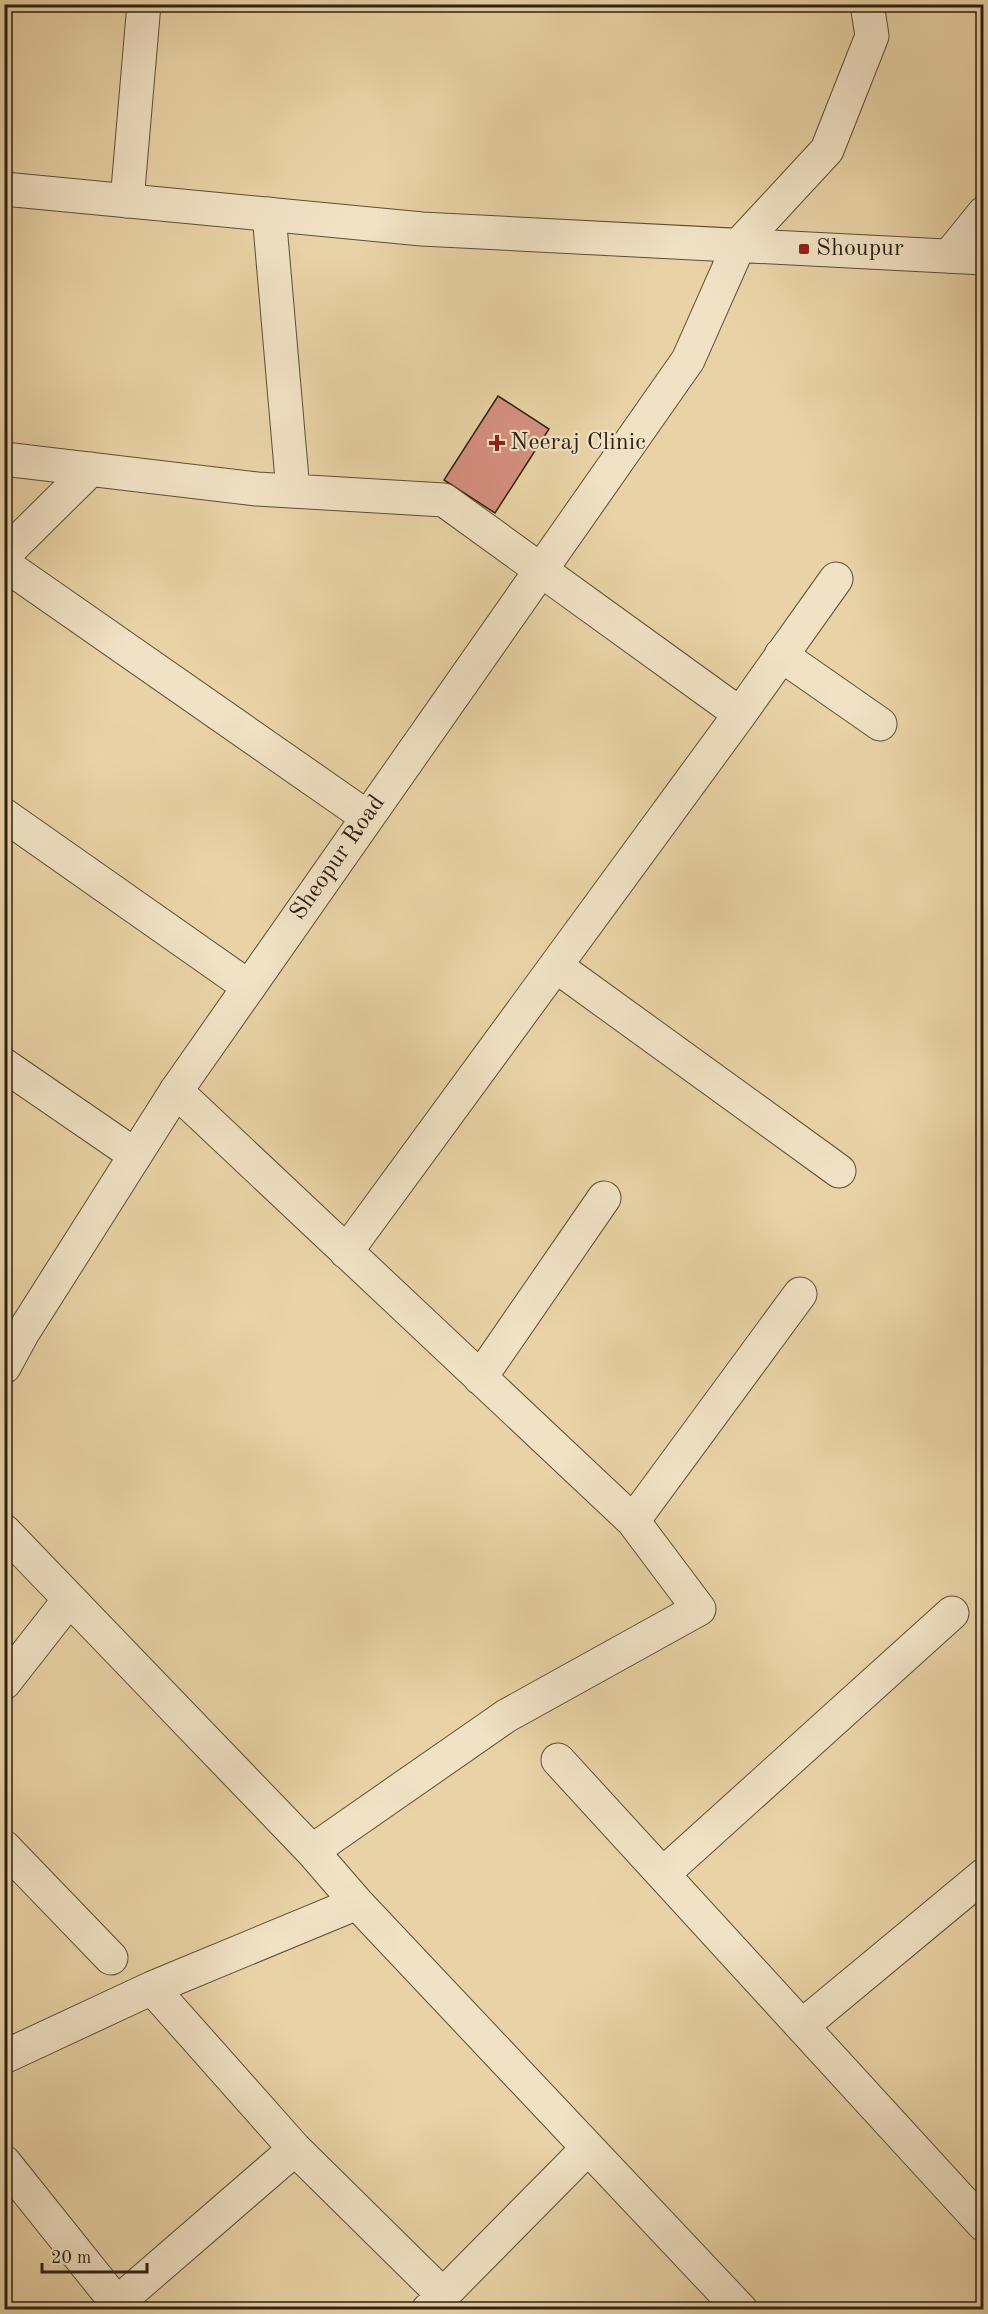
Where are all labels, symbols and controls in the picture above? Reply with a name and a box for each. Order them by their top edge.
place label: Shoupur [816,237,904,261]
marker: Shoupur [797,242,811,256]
place label: Neeraj Clinic [510,431,646,455]
marker: Neeraj Clinic [488,434,506,452]
street label: Sheopur Road [286,791,390,925]
scale bar [42,2236,147,2274]
text: 20 m [51,2249,91,2267]

